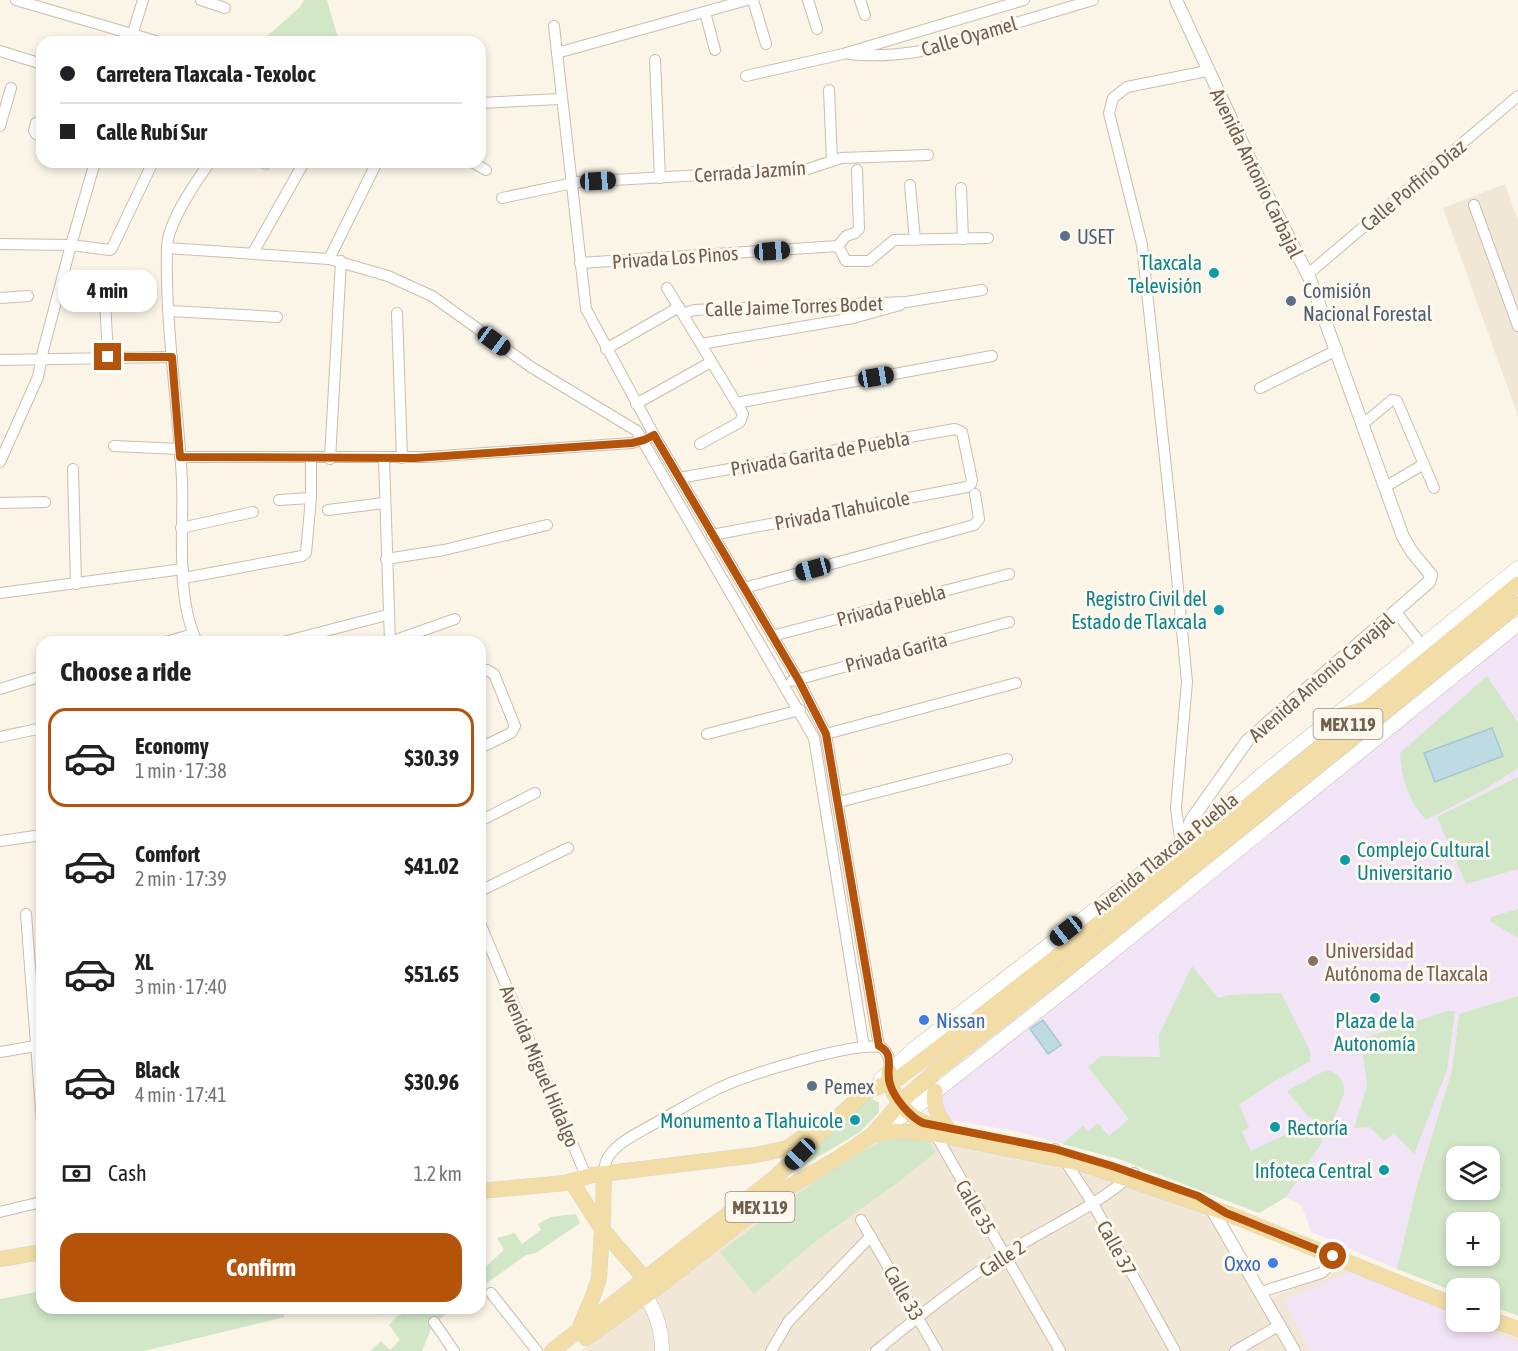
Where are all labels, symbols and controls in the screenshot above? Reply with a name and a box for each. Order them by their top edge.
street label: Calle Oyamel [919,11,1020,61]
text: Carretera Tlaxcala - Texoloc [96,61,316,87]
street label: Avenida Antonio Carbajal [1206,84,1308,262]
text: Calle Rubí Sur [96,119,207,145]
street label: Calle Porfirio Díaz [1356,134,1470,236]
street label: Cerrada Jazmín [693,156,807,186]
car [580,171,616,191]
place label: USET [1077,225,1115,248]
marker: USET [1058,229,1072,243]
street label: Privada Los Pinos [611,241,739,273]
car [753,241,791,261]
place label: Tlaxcala Televisión [1128,251,1202,297]
marker: Tlaxcala Televisión [1207,266,1221,280]
callout: 4 min [58,270,158,312]
text: 4 min [87,279,128,302]
place label: Comisión Nacional Forestal [1303,279,1433,325]
street label: Calle Jaime Torres Bodet [705,291,884,321]
marker: Comisión Nacional Forestal [1284,294,1298,308]
car [474,323,514,359]
route end [94,343,121,370]
car [857,365,895,389]
street label: Privada Garita de Puebla [729,426,911,480]
street label: Privada Tlahuicole [773,486,911,534]
car [793,556,833,582]
street label: Privada Puebla [834,579,948,631]
place label: Registro Civil del Estado de Tlaxcala [1071,587,1208,633]
marker: Registro Civil del Estado de Tlaxcala [1212,603,1226,617]
street label: Avenida Antonio Carvajal [1244,607,1399,746]
street label: Privada Garita [842,627,950,677]
text: Choose a ride [60,656,192,687]
road number: MEX 119 [1314,709,1382,739]
icon: car [63,731,117,785]
text: Economy [135,733,209,759]
text: $30.39 [404,745,459,771]
text: 1 min · 17:38 [135,759,227,782]
street label: Avenida Tlaxcala Puebla [1088,787,1242,919]
place label: Complejo Cultural Universitario [1357,838,1490,884]
icon: car [63,839,117,893]
text: Comfort [135,841,200,867]
text: $41.02 [404,853,459,879]
marker: Complejo Cultural Universitario [1338,853,1352,867]
text: 2 min · 17:39 [135,867,227,890]
car [1046,913,1086,949]
place label: Universidad Autónoma de Tlaxcala [1325,939,1488,985]
icon: car [63,947,117,1001]
text: XL [135,949,153,975]
marker: Universidad Autónoma de Tlaxcala [1306,954,1320,968]
text: $51.65 [404,961,459,987]
text: 3 min · 17:40 [135,975,227,998]
street label: Avenida Miguel Hidalgo [495,982,585,1150]
marker: Plaza de la Autonomía [1368,991,1382,1005]
place label: Nissan [936,1009,986,1032]
place label: Plaza de la Autonomía [1334,1009,1416,1055]
marker: Nissan [917,1013,931,1027]
icon: car [63,1055,117,1109]
text: Black [135,1057,179,1083]
text: $30.96 [404,1069,459,1095]
place label: Pemex [824,1075,874,1098]
marker: Pemex [805,1079,819,1093]
text: 4 min · 17:41 [135,1083,227,1106]
place label: Monumento a Tlahuicole [660,1109,843,1132]
marker: Monumento a Tlahuicole [848,1113,862,1127]
place label: Rectoría [1287,1116,1348,1139]
marker: Rectoría [1268,1120,1282,1134]
car [781,1135,819,1173]
map controls [1446,1146,1500,1332]
button: layers [1446,1146,1500,1200]
icon: cash [60,1157,93,1190]
place label: Infoteca Central [1255,1159,1373,1182]
text: Cash [108,1160,147,1186]
text: 1.2 km [414,1162,462,1185]
marker: Infoteca Central [1377,1163,1391,1177]
street label: Calle 35 [951,1176,1001,1238]
road number: MEX 119 [726,1192,795,1222]
button: + [1446,1212,1500,1266]
street label: Calle 37 [1093,1216,1141,1280]
button: Confirm [60,1233,462,1302]
street label: Calle 2 [975,1235,1029,1281]
route start [1319,1242,1346,1269]
place label: Oxxo [1224,1252,1261,1275]
marker: Oxxo [1266,1256,1280,1270]
street label: Calle 33 [879,1262,929,1324]
button: − [1446,1278,1500,1332]

